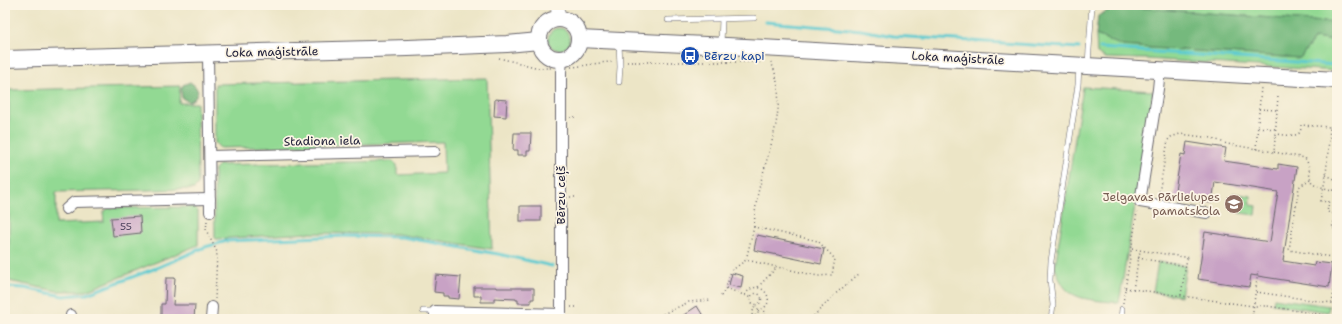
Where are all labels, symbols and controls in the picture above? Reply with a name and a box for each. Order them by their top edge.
street label: Loka maģistrāle [225,43,319,61]
bus stop icon: Bērzu kapi [679,45,701,67]
place label: Bērzu kapi [704,48,765,64]
street label: Loka maģistrāle [911,48,1005,68]
street label: Stadiona iela [284,132,361,150]
street label: Bērzu ceļš [553,165,569,224]
place label: Jelgavas Pārlielupes pamatskola [1102,189,1221,219]
school or university icon: Jelgavas Pārlielupes pamatskola [1223,193,1245,215]
house number: 55 [120,220,132,233]

